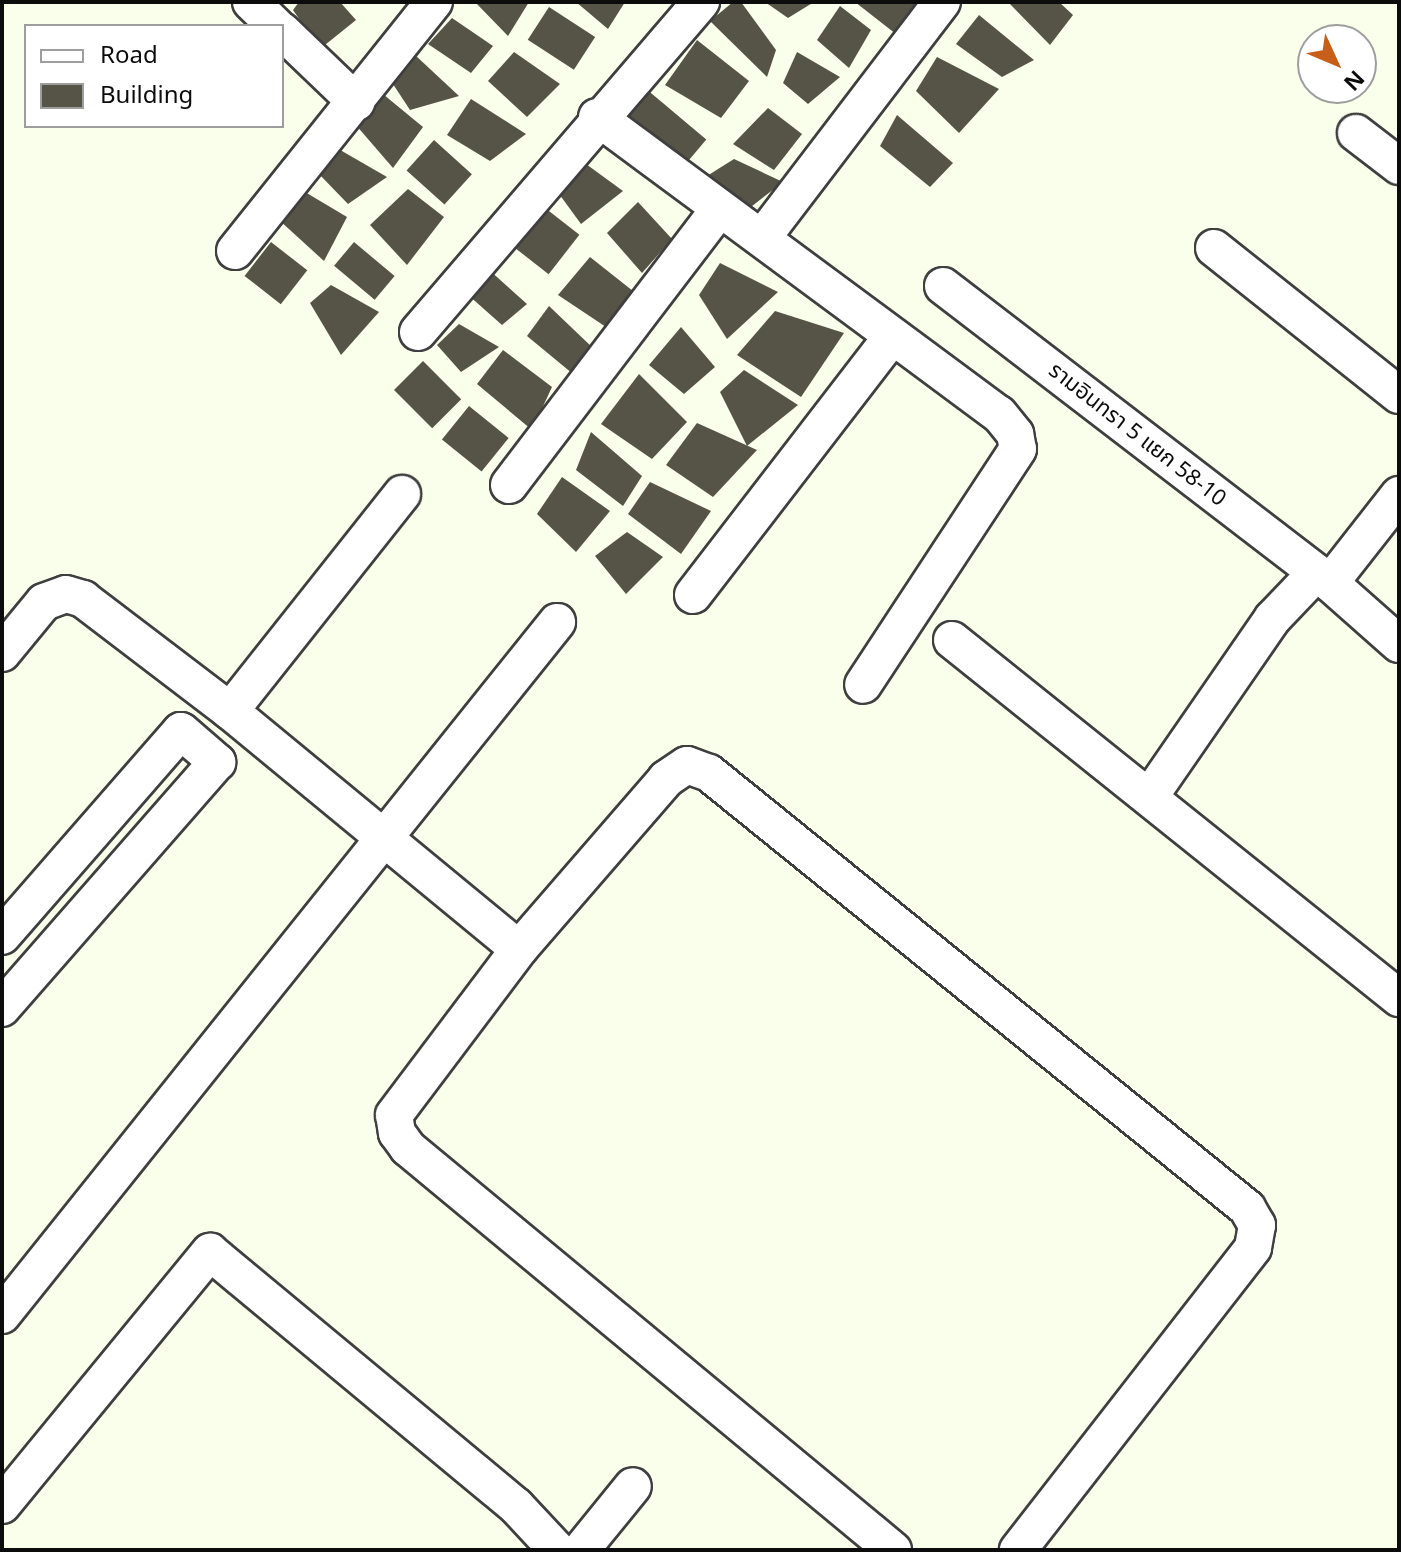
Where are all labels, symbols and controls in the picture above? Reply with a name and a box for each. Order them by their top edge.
legend [24,24,284,128]
north arrow [1297,24,1377,104]
text: Road [100,38,158,74]
text: N [1335,62,1371,98]
text: Building [100,78,193,114]
street label: รามอินทรา 5 แยก 58-10 [1043,358,1231,512]

